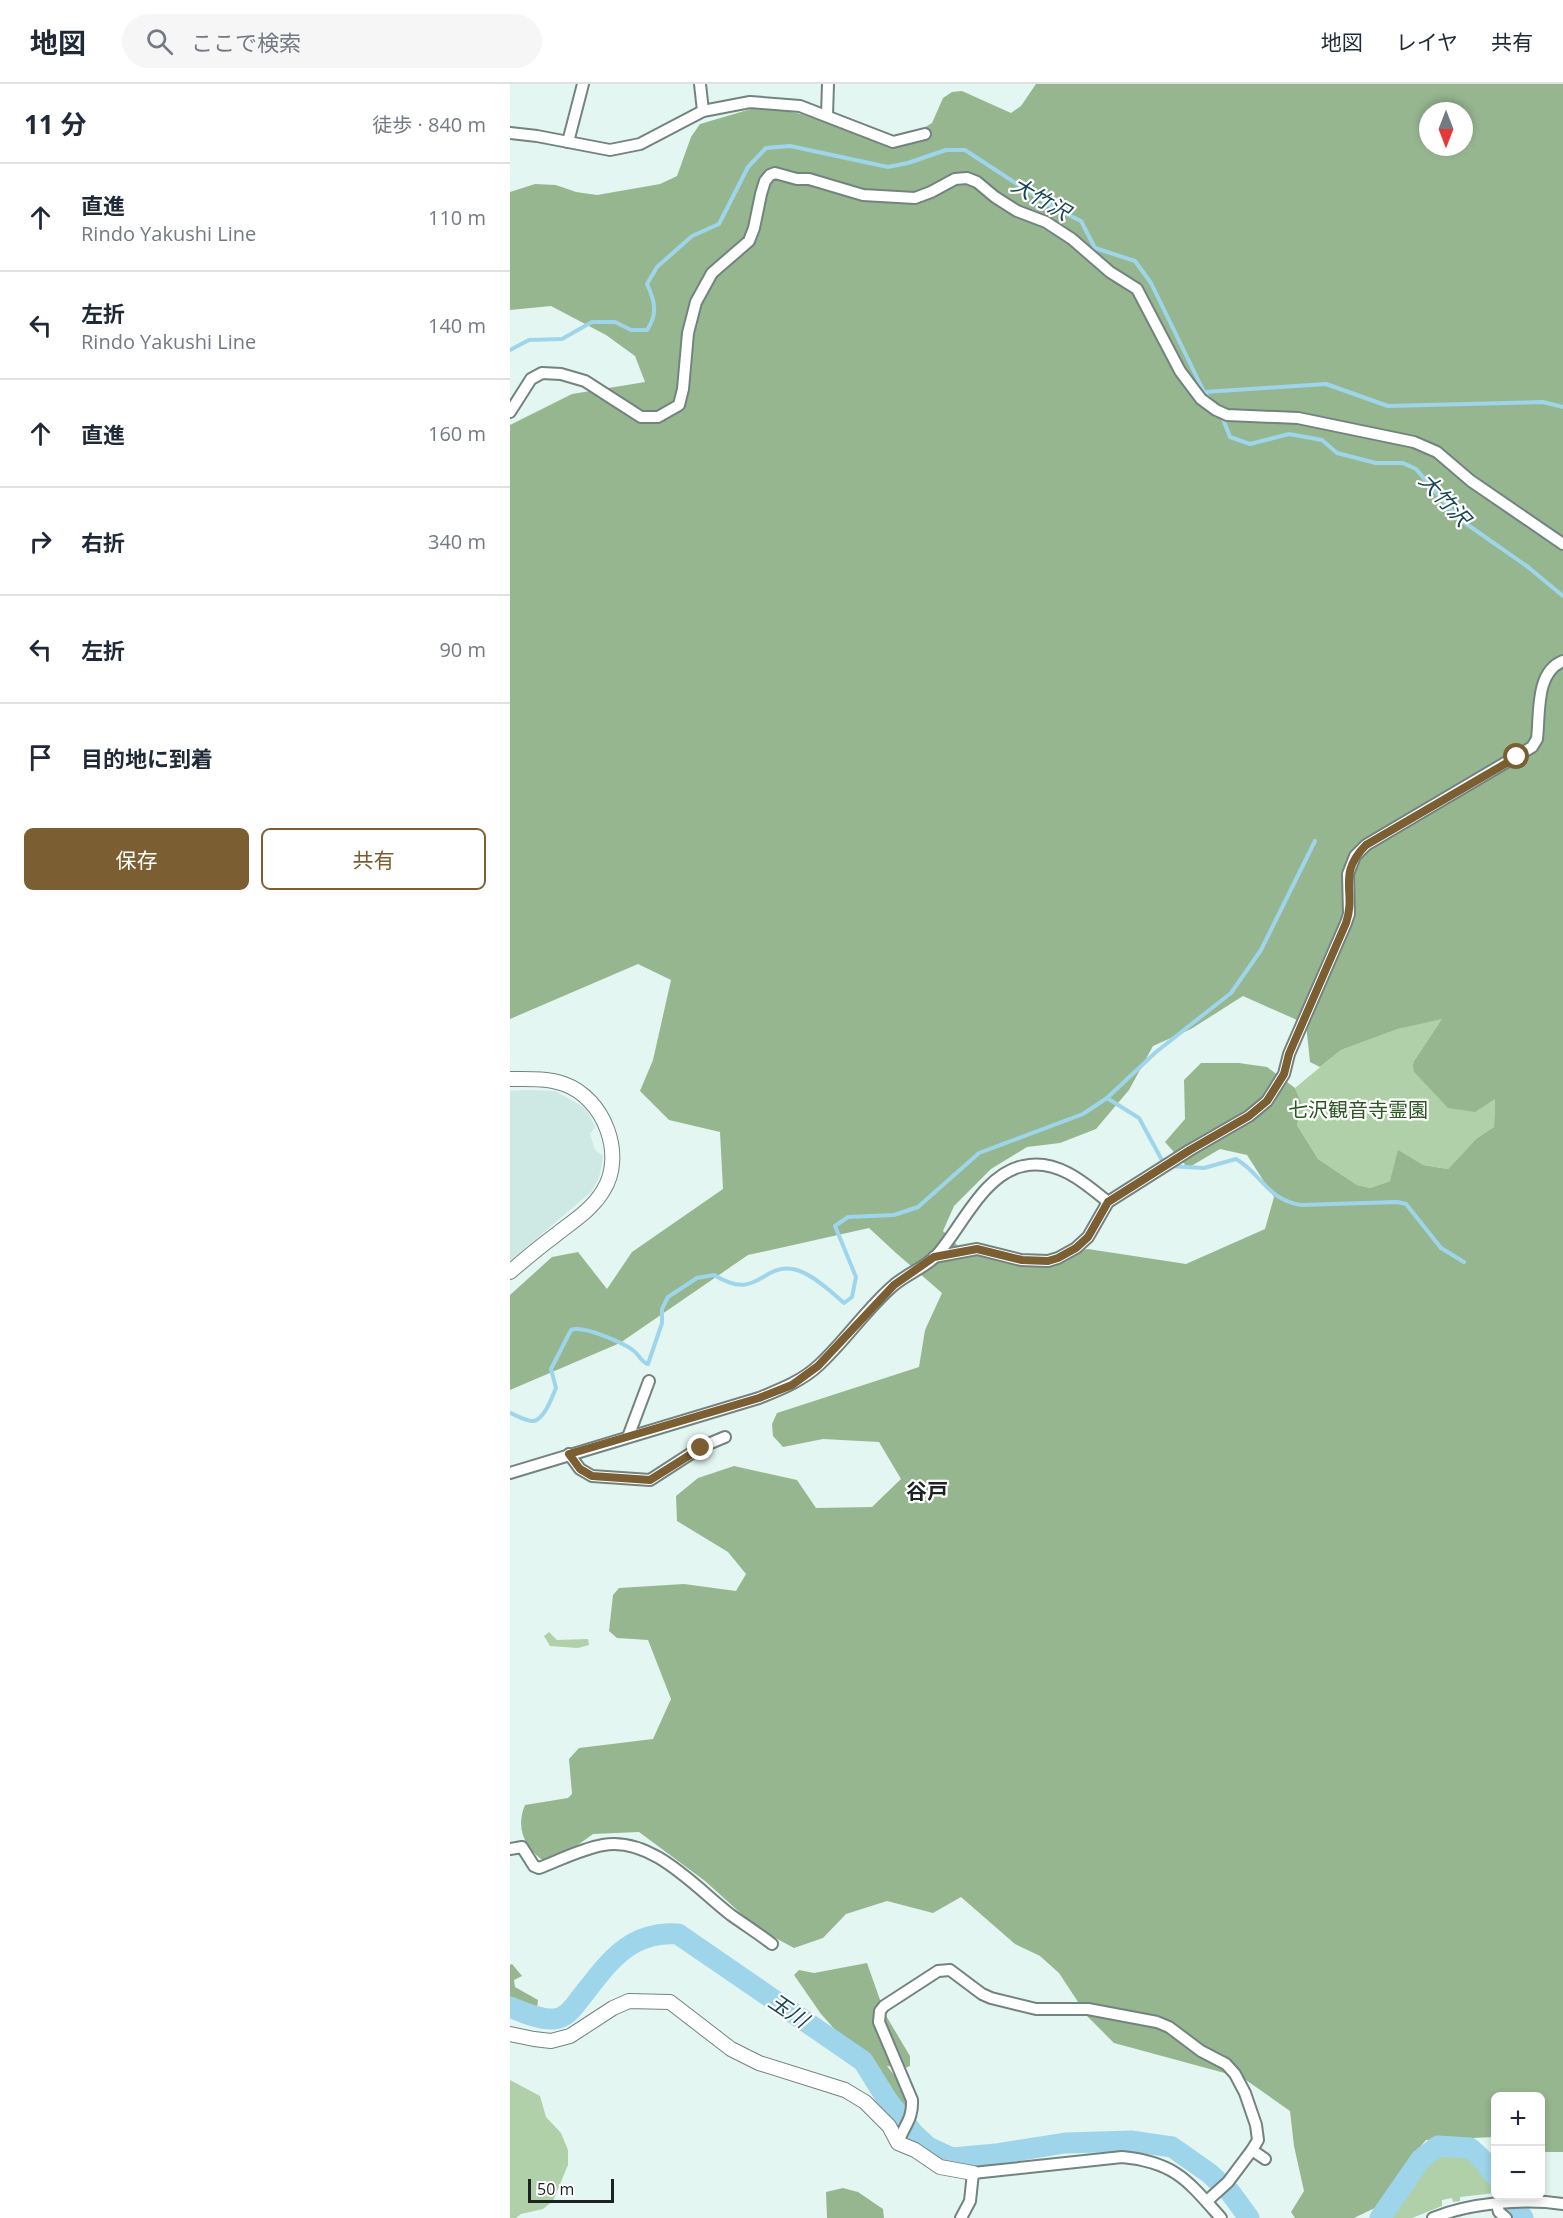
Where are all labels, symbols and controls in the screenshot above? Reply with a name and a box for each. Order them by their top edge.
search box [122,14,542,68]
text: 地図 [30,23,86,61]
icon: search [143,25,176,58]
text: ここで検索 [191,27,301,57]
text: 地図 [1321,28,1363,56]
text: レイヤ [1396,28,1458,56]
text: 共有 [1491,28,1533,56]
north arrow [1419,102,1473,156]
text: 11 分 [24,106,87,142]
text: 徒歩 · 840 m [372,111,486,138]
water label: 大竹沢 [1007,170,1078,227]
text: 直進 [81,190,125,220]
icon: ahead [24,201,57,234]
text: 110 m [428,204,486,231]
text: Rindo Yakushi Line [81,220,256,247]
text: 左折 [81,298,125,328]
icon: left [24,309,57,342]
text: 140 m [428,312,486,339]
text: Rindo Yakushi Line [81,328,256,355]
icon: ahead [24,417,57,450]
text: 直進 [81,419,125,449]
text: 160 m [428,420,486,447]
water label: 大竹沢 [1413,466,1479,534]
icon: right [24,525,57,558]
text: 右折 [81,527,125,557]
text: 340 m [428,528,486,555]
icon: left [24,633,57,666]
text: 左折 [81,635,125,665]
text: 90 m [439,636,486,663]
icon: arrive [24,741,57,774]
text: 目的地に到着 [81,743,213,773]
route start [1503,743,1529,769]
button: 保存 [24,828,249,890]
button: 共有 [261,828,486,890]
park label: 七沢観音寺霊園 [1288,1096,1428,1123]
route end [687,1434,713,1460]
district label: 谷戸 [906,1477,948,1505]
water label: 玉川 [764,1987,816,2034]
map controls [1491,2092,1545,2200]
button: + [1491,2092,1545,2146]
button: − [1491,2146,1545,2200]
scale bar [528,2176,614,2204]
text: 50 m [537,2178,574,2200]

